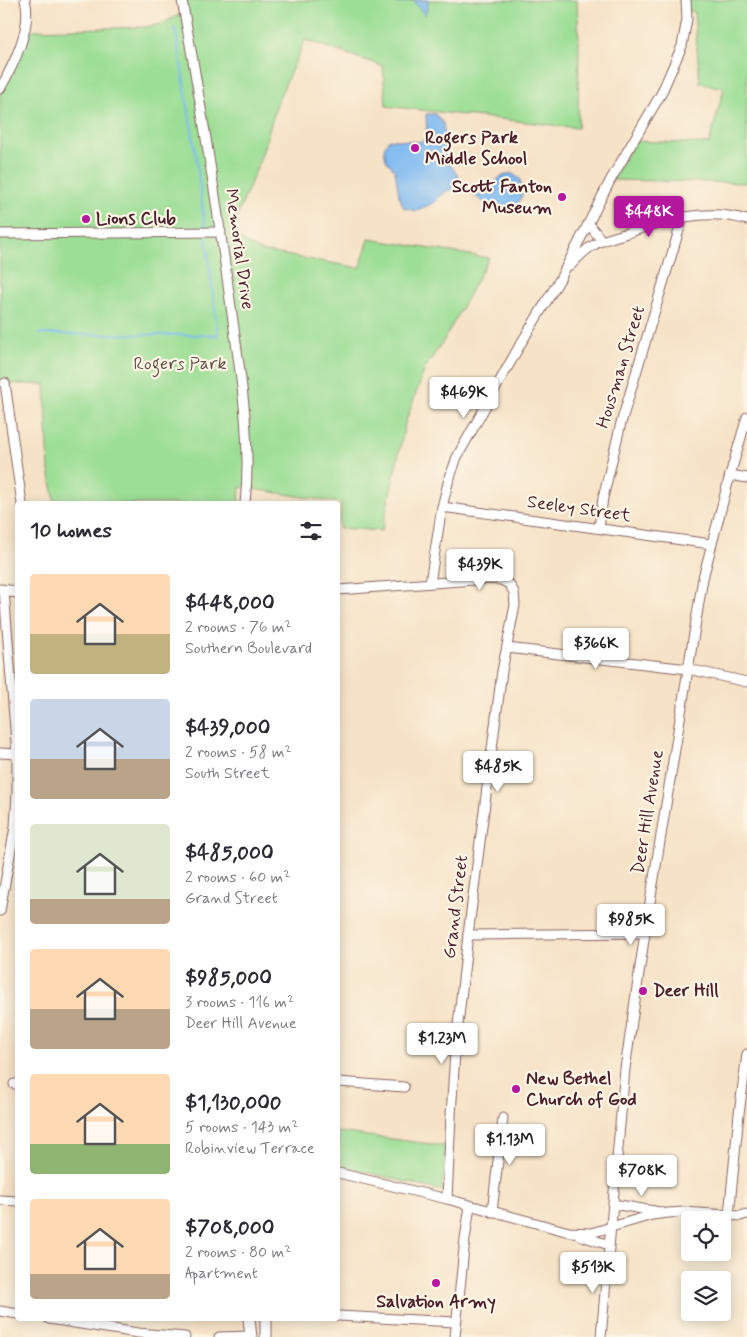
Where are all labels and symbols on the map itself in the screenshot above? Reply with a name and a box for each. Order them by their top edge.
place label: Rogers Park Middle School [425,126,527,171]
marker: Rogers Park Middle School [409,142,421,154]
place label: Scott Fanton Museum [452,175,552,220]
street label: Memorial Drive [219,187,259,311]
marker: Scott Fanton Museum [556,191,568,203]
pin: $448K [614,196,684,238]
place label: Lions Club [96,207,176,231]
marker: Lions Club [80,213,92,225]
street label: Housman Street [591,303,651,431]
park label: Rogers Park [134,352,226,378]
pin: $469K [429,376,499,419]
street label: Seeley Street [526,490,633,528]
pin: $439K [445,548,515,591]
pin: $366K [561,628,631,670]
street label: Deer Hill Avenue [626,748,670,876]
pin: $485K [463,750,533,793]
street label: Grand Street [438,854,474,960]
pin: $985K [596,904,666,946]
place label: Deer Hill [653,979,719,1003]
marker: Deer Hill [637,985,649,997]
pin: $1.23M [401,1022,483,1065]
place label: New Bethel Church of God [526,1067,637,1112]
marker: New Bethel Church of God [510,1083,522,1095]
pin: $1.13M [469,1124,551,1166]
pin: $708K [607,1154,677,1197]
pin: $513K [558,1252,628,1294]
marker: Salvation Army [430,1277,442,1289]
place label: Salvation Army [376,1290,496,1314]

